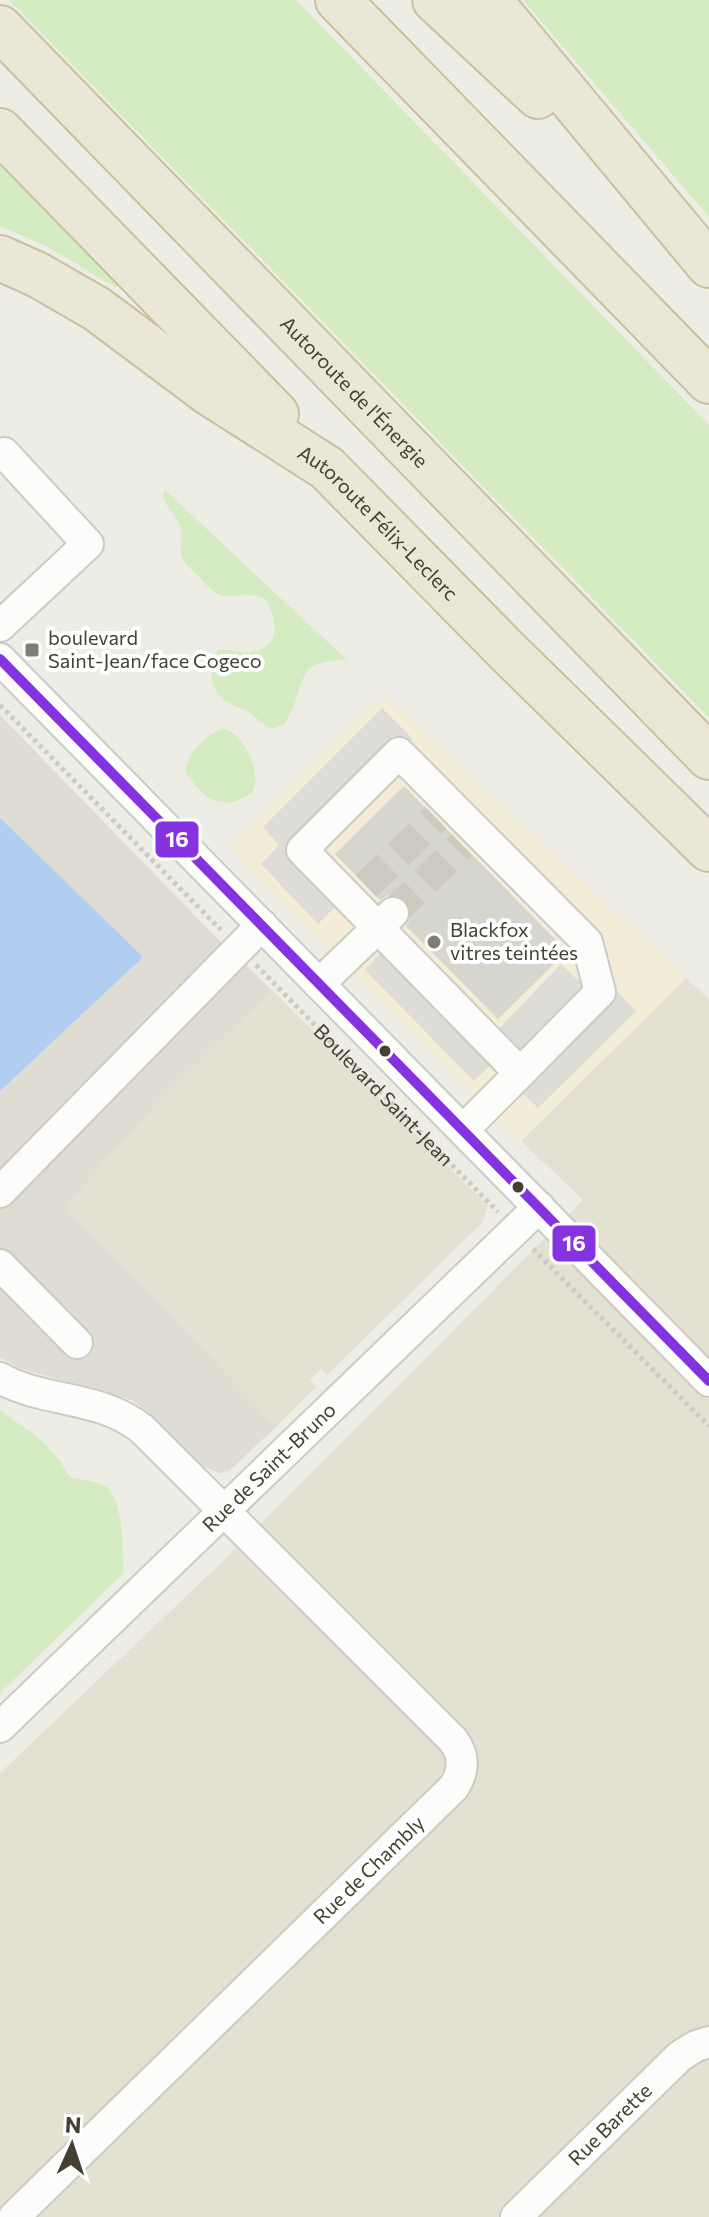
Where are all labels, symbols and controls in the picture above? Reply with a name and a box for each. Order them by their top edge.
street label: Autoroute de l'Énergie [276,311,434,472]
street label: Autoroute Félix-Leclerc [294,440,463,605]
place label: boulevard Saint-Jean/face Cogeco [48,625,262,672]
marker: boulevard Saint-Jean/face Cogeco [23,641,41,659]
line badge: 16 [154,820,200,859]
text: 16 [165,825,189,852]
place label: Blackfox vitres teintées [450,917,578,964]
marker: Blackfox vitres teintées [425,933,443,951]
street label: Boulevard Saint-Jean [309,1018,459,1170]
unlabelled marker [377,1043,393,1059]
unlabelled marker [510,1179,526,1195]
line badge: 16 [551,1224,597,1263]
text: 16 [562,1229,586,1256]
street label: Rue de Saint-Bruno [197,1397,340,1536]
street label: Rue de Chambly [308,1810,429,1928]
street label: Rue Barette [563,2078,656,2170]
north arrow [32,2105,112,2185]
text: N [64,2111,82,2138]

